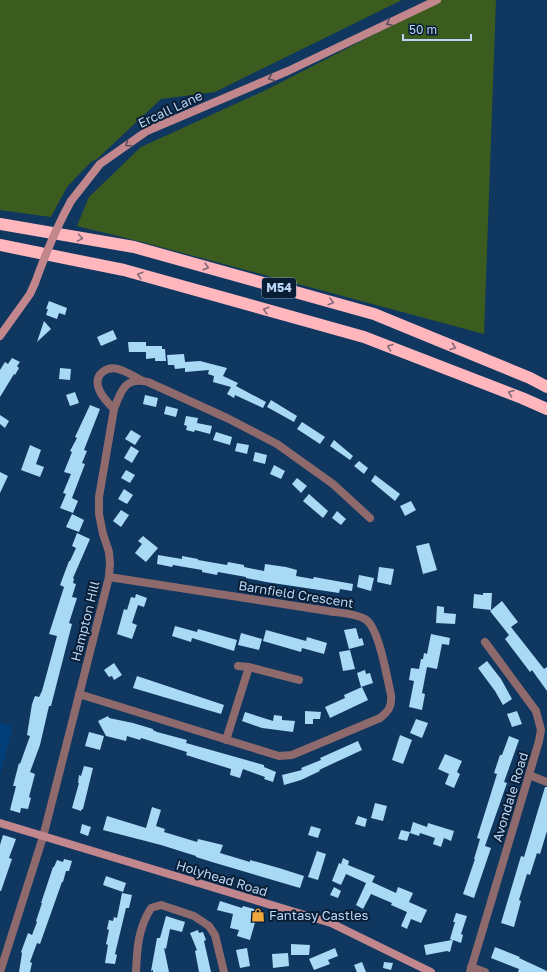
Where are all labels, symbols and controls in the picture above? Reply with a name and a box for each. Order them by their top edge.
scale bar [403,16,471,42]
one-way arrow [385,18,393,26]
text: 50 m [409,22,437,37]
one-way arrow [268,73,276,81]
street label: Ercall Lane [135,87,205,131]
one-way arrow [125,139,132,147]
one-way arrow [77,233,83,242]
one-way arrow [203,263,209,271]
one-way arrow [137,271,144,280]
road number: M54 [262,278,296,298]
one-way arrow [328,298,335,306]
one-way arrow [262,306,269,315]
one-way arrow [450,342,457,350]
one-way arrow [386,344,393,352]
one-way arrow [508,390,515,398]
street label: Barnfield Crescent [237,577,355,611]
street label: Hampton Hill [67,579,103,663]
street label: Avondale Road [489,750,531,844]
street label: Holyhead Road [174,856,270,900]
shop icon: Fantasy Castles [250,907,266,923]
place label: Fantasy Castles [269,907,368,923]

